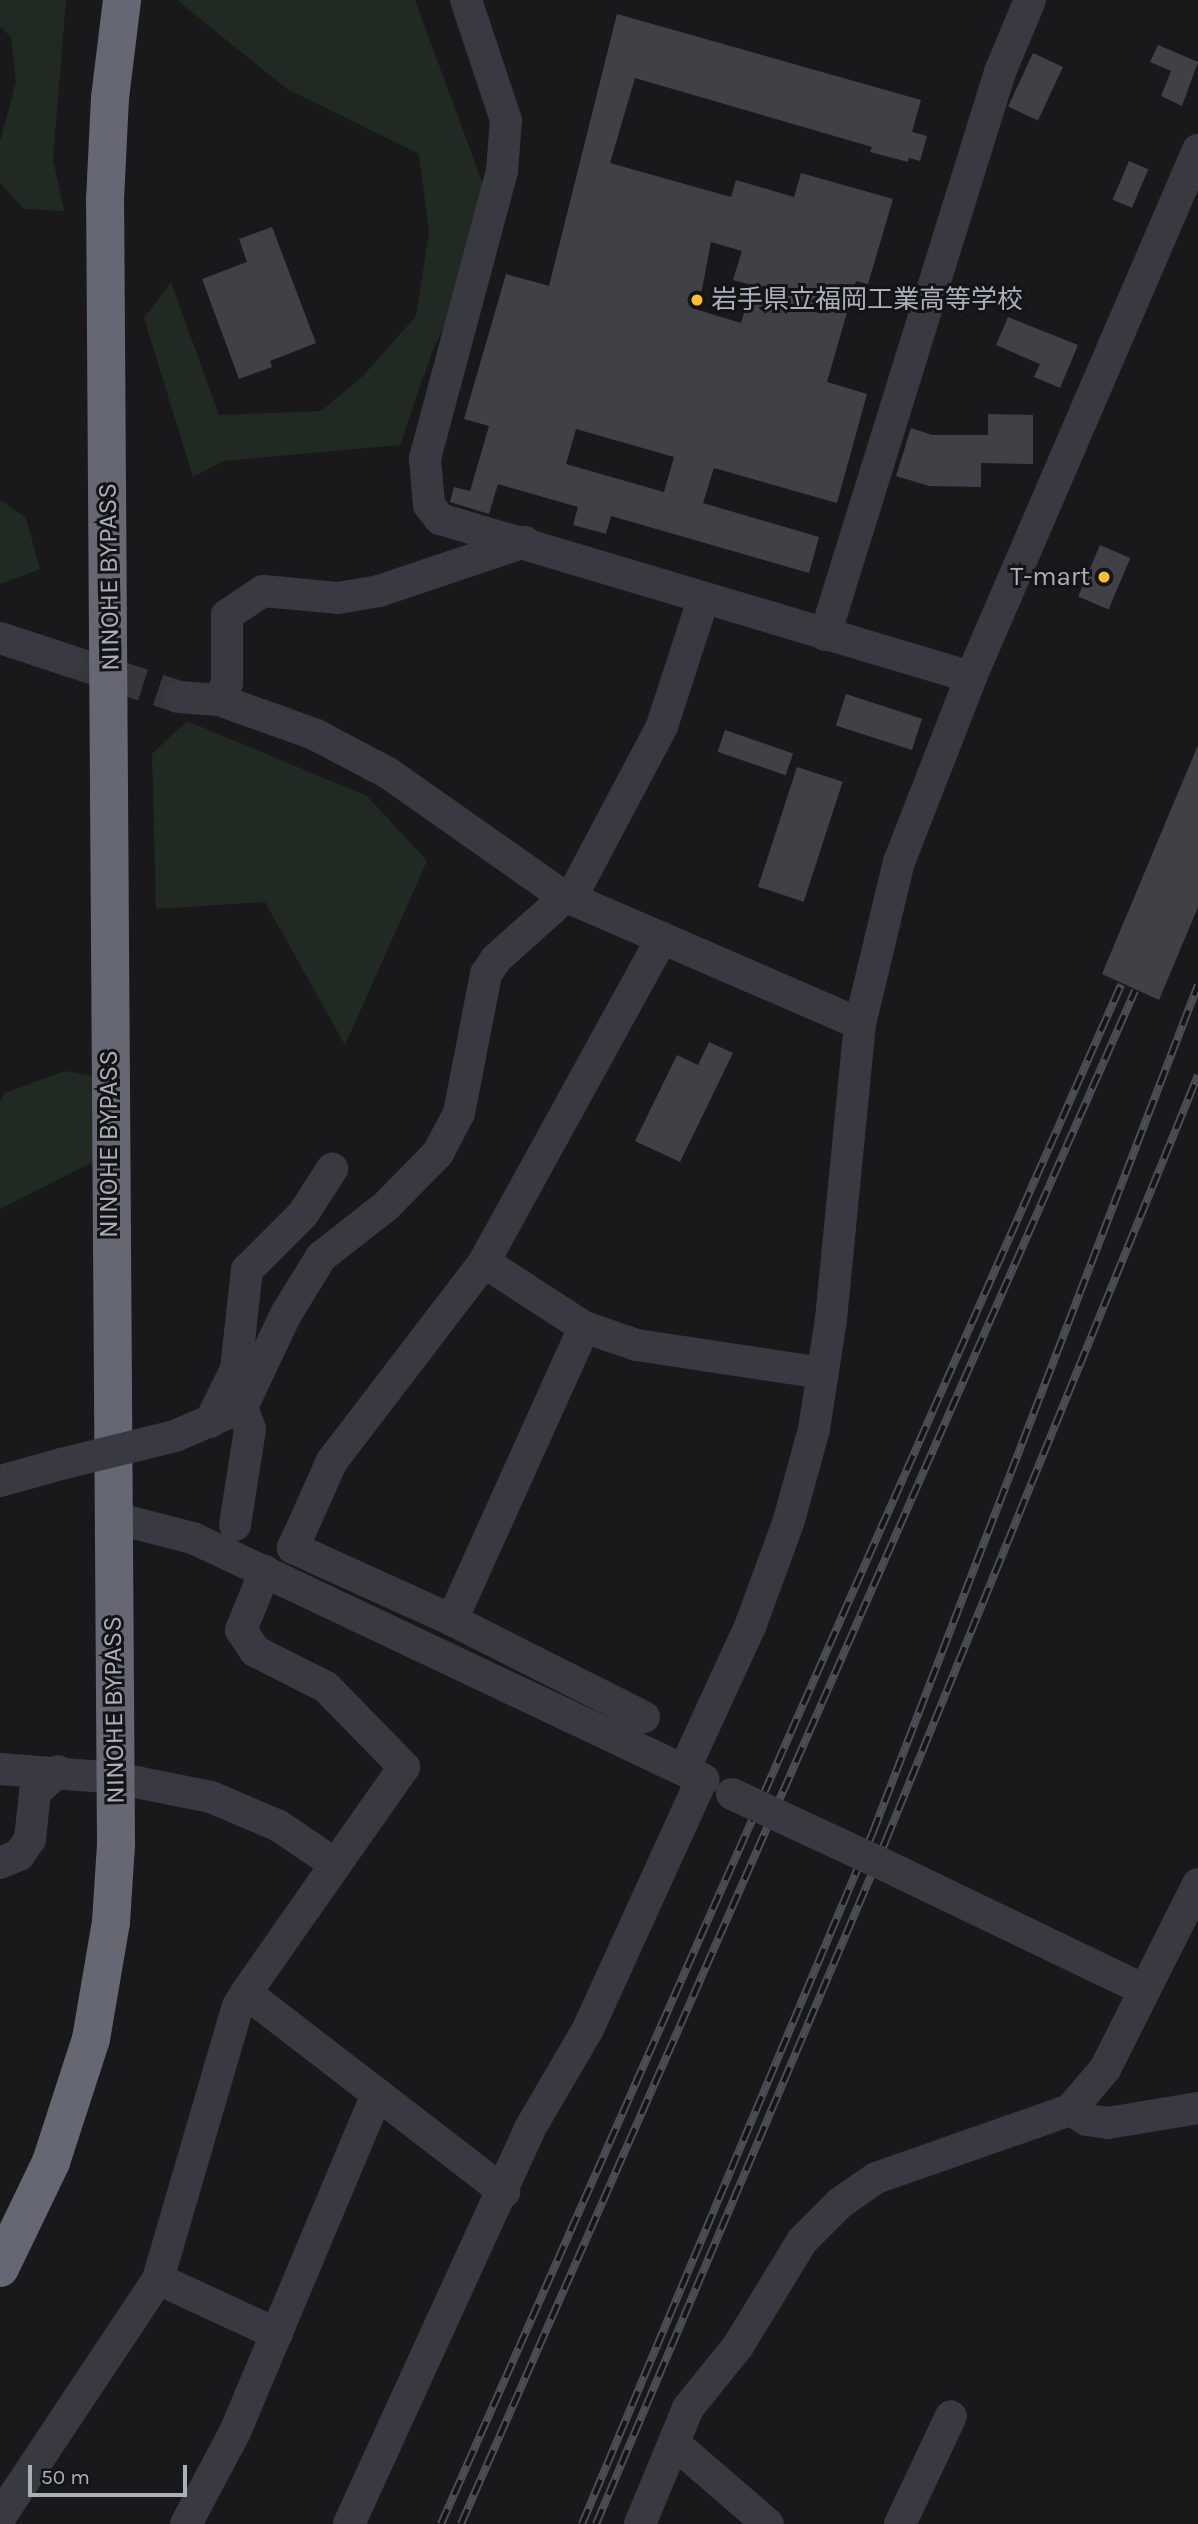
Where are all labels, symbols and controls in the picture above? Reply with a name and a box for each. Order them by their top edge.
place label: 岩手県立福岡工業高等学校 [711,284,1023,316]
marker: 岩手県立福岡工業高等学校 [689,292,705,308]
street label: NINOHE BYPASS [92,483,126,671]
place label: T-mart [1010,561,1090,593]
marker: T-mart [1096,569,1112,585]
street label: NINOHE BYPASS [93,1050,125,1238]
street label: NINOHE BYPASS [97,1616,131,1804]
scale bar [32,2450,191,2494]
text: 50 m [41,2465,90,2489]

